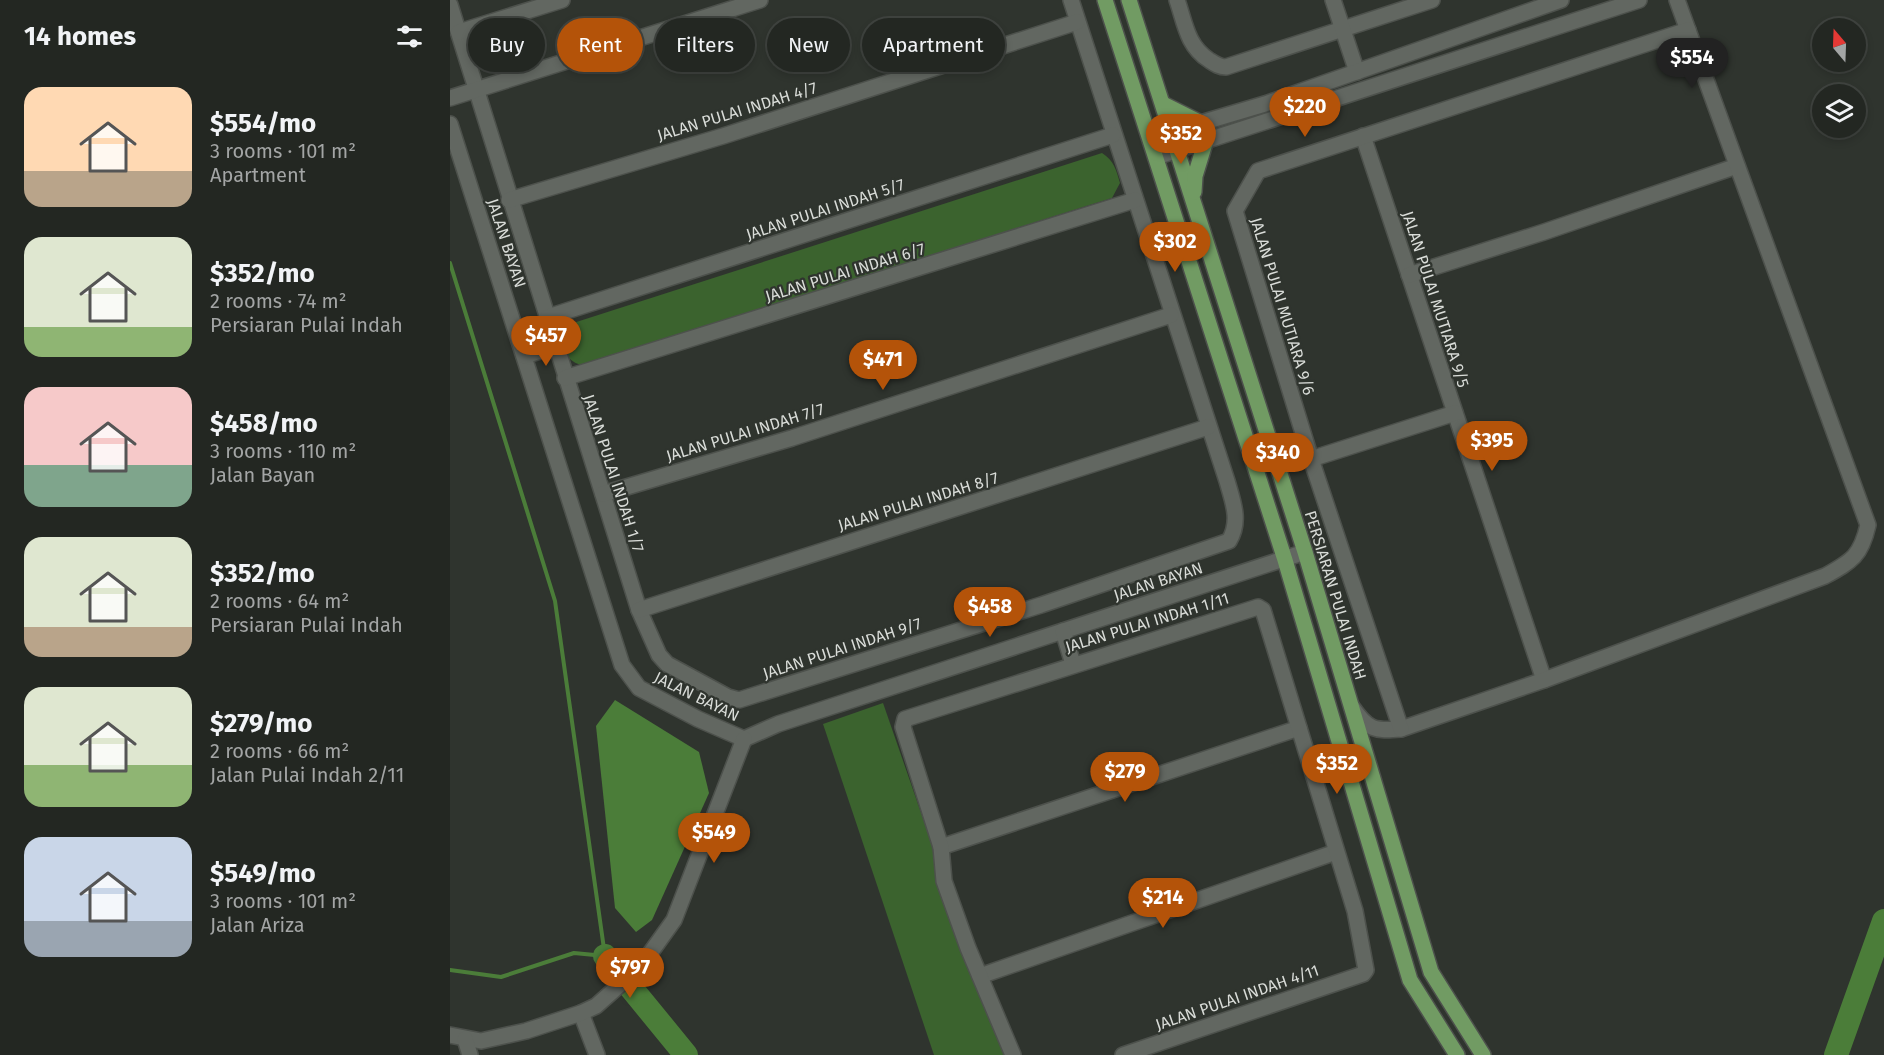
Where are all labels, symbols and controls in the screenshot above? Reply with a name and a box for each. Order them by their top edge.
chip: Buy [468,18,545,72]
chip: Rent [557,18,643,72]
chip: Filters [655,18,755,72]
chip: New [767,18,850,72]
chip: Apartment [862,18,1005,72]
north arrow [1812,18,1866,72]
map controls [1812,18,1866,138]
icon: filters [393,20,426,53]
text: 14 homes [24,21,136,52]
pin: $554 [1656,38,1728,89]
text: $554 [1670,45,1714,69]
street label: JALAN PULAI INDAH 4/7 [655,78,819,145]
button: layers [1812,84,1866,138]
pin: $220 [1269,87,1341,138]
text: $220 [1283,94,1327,118]
text: $554/mo [210,108,316,139]
icon: home [72,111,144,183]
pin: $352 [1145,114,1217,165]
text: $352 [1160,121,1202,145]
text: 3 rooms · 101 m² [210,139,356,163]
text: Apartment [210,163,306,187]
street label: JALAN PULAI INDAH 5/7 [743,175,907,244]
street label: JALAN BAYAN [483,196,530,290]
street label: JALAN PULAI MUTIARA 9/5 [1398,209,1473,390]
street label: JALAN PULAI MUTIARA 9/6 [1246,215,1319,397]
pin: $302 [1139,222,1211,273]
text: $302 [1153,229,1197,253]
street label: JALAN PULAI INDAH 6/7 [763,239,927,306]
text: $352/mo [210,258,315,289]
icon: home [72,261,144,333]
text: 2 rooms · 74 m² [210,289,347,313]
text: Persiaran Pulai Indah [210,313,403,337]
pin: $457 [510,316,582,367]
text: $457 [525,323,567,347]
pin: $471 [847,340,919,391]
text: $471 [863,347,903,371]
street label: JALAN PULAI INDAH 1/7 [579,392,648,554]
street label: JALAN PULAI INDAH 7/7 [664,399,826,466]
text: $458/mo [210,408,318,439]
icon: home [72,411,144,483]
pin: $395 [1456,421,1528,472]
text: $395 [1470,428,1514,452]
pin: $340 [1242,433,1314,484]
text: 3 rooms · 110 m² [210,439,356,463]
text: $340 [1256,440,1300,464]
text: Jalan Bayan [210,463,315,487]
street label: JALAN PULAI INDAH 8/7 [836,468,1001,535]
street label: PERSIARAN PULAI INDAH [1301,508,1370,682]
text: $352/mo [210,558,315,589]
street label: JALAN BAYAN [1111,558,1205,605]
icon: home [72,561,144,633]
pin: $458 [954,587,1026,638]
street label: JALAN PULAI INDAH 1/11 [1063,588,1231,656]
text: 2 rooms · 64 m² [210,589,349,613]
text: $458 [968,594,1012,618]
text: Persiaran Pulai Indah [210,613,403,637]
street label: JALAN PULAI INDAH 9/7 [760,614,924,683]
street label: JALAN BAYAN [651,668,743,725]
text: $279/mo [210,708,312,739]
icon: home [72,711,144,783]
text: 2 rooms · 66 m² [210,739,349,763]
pin: $352 [1301,744,1373,795]
text: $352 [1316,751,1358,775]
pin: $279 [1089,752,1161,803]
text: $279 [1104,759,1146,783]
text: Jalan Pulai Indah 2/11 [210,763,404,787]
pin: $549 [678,813,750,864]
text: $549 [692,820,736,844]
text: $549/mo [210,858,316,889]
icon: home [72,861,144,933]
pin: $214 [1127,878,1199,929]
text: $214 [1142,885,1184,909]
text: 3 rooms · 101 m² [210,889,356,913]
text: Jalan Ariza [210,913,305,937]
pin: $797 [594,948,666,999]
text: $797 [610,955,650,979]
street label: JALAN PULAI INDAH 4/11 [1153,961,1321,1034]

